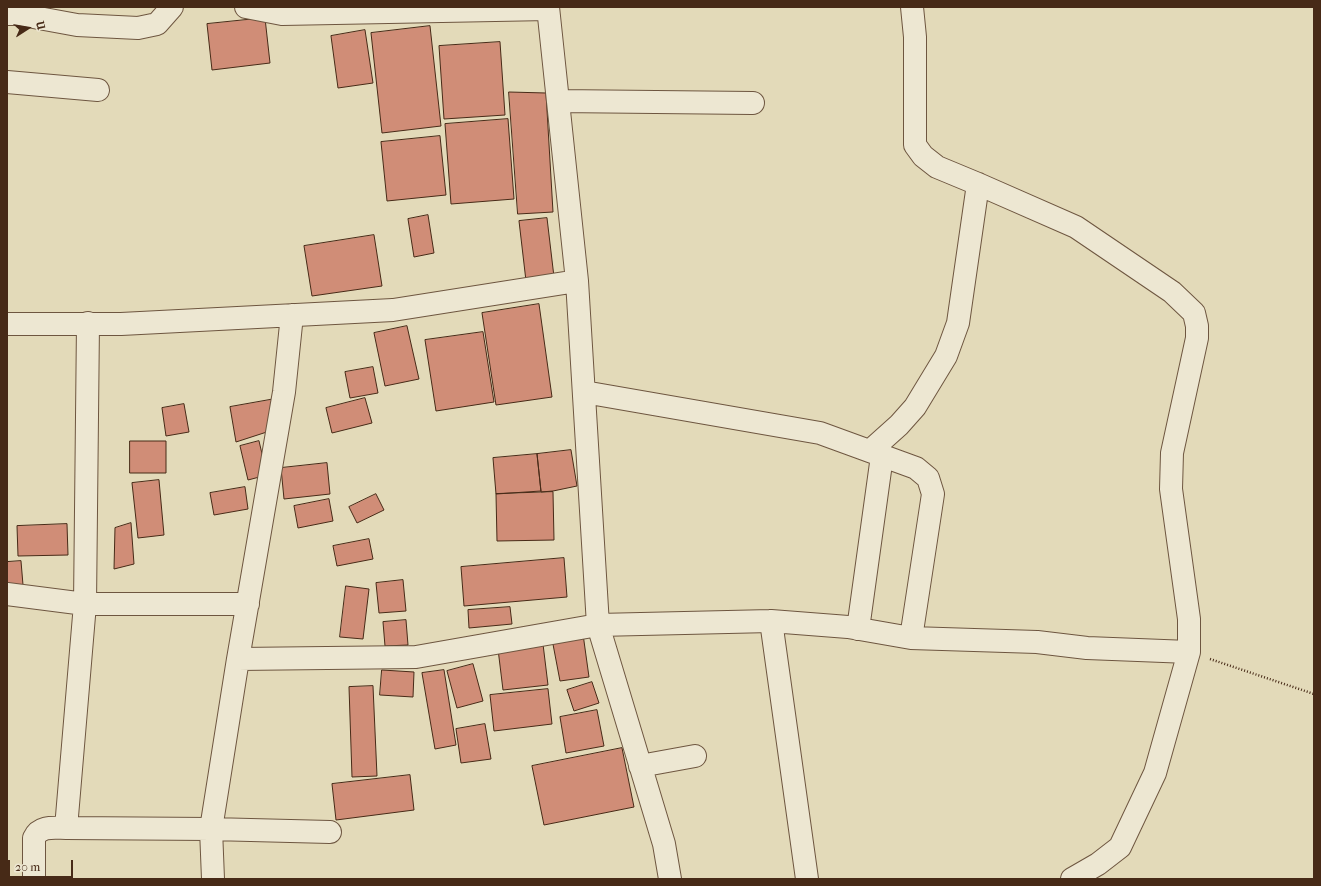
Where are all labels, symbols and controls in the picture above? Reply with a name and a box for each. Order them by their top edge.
north arrow [8,8,48,48]
text: U [33,20,47,31]
scale bar [10,852,75,878]
text: 20 m [15,860,40,874]

